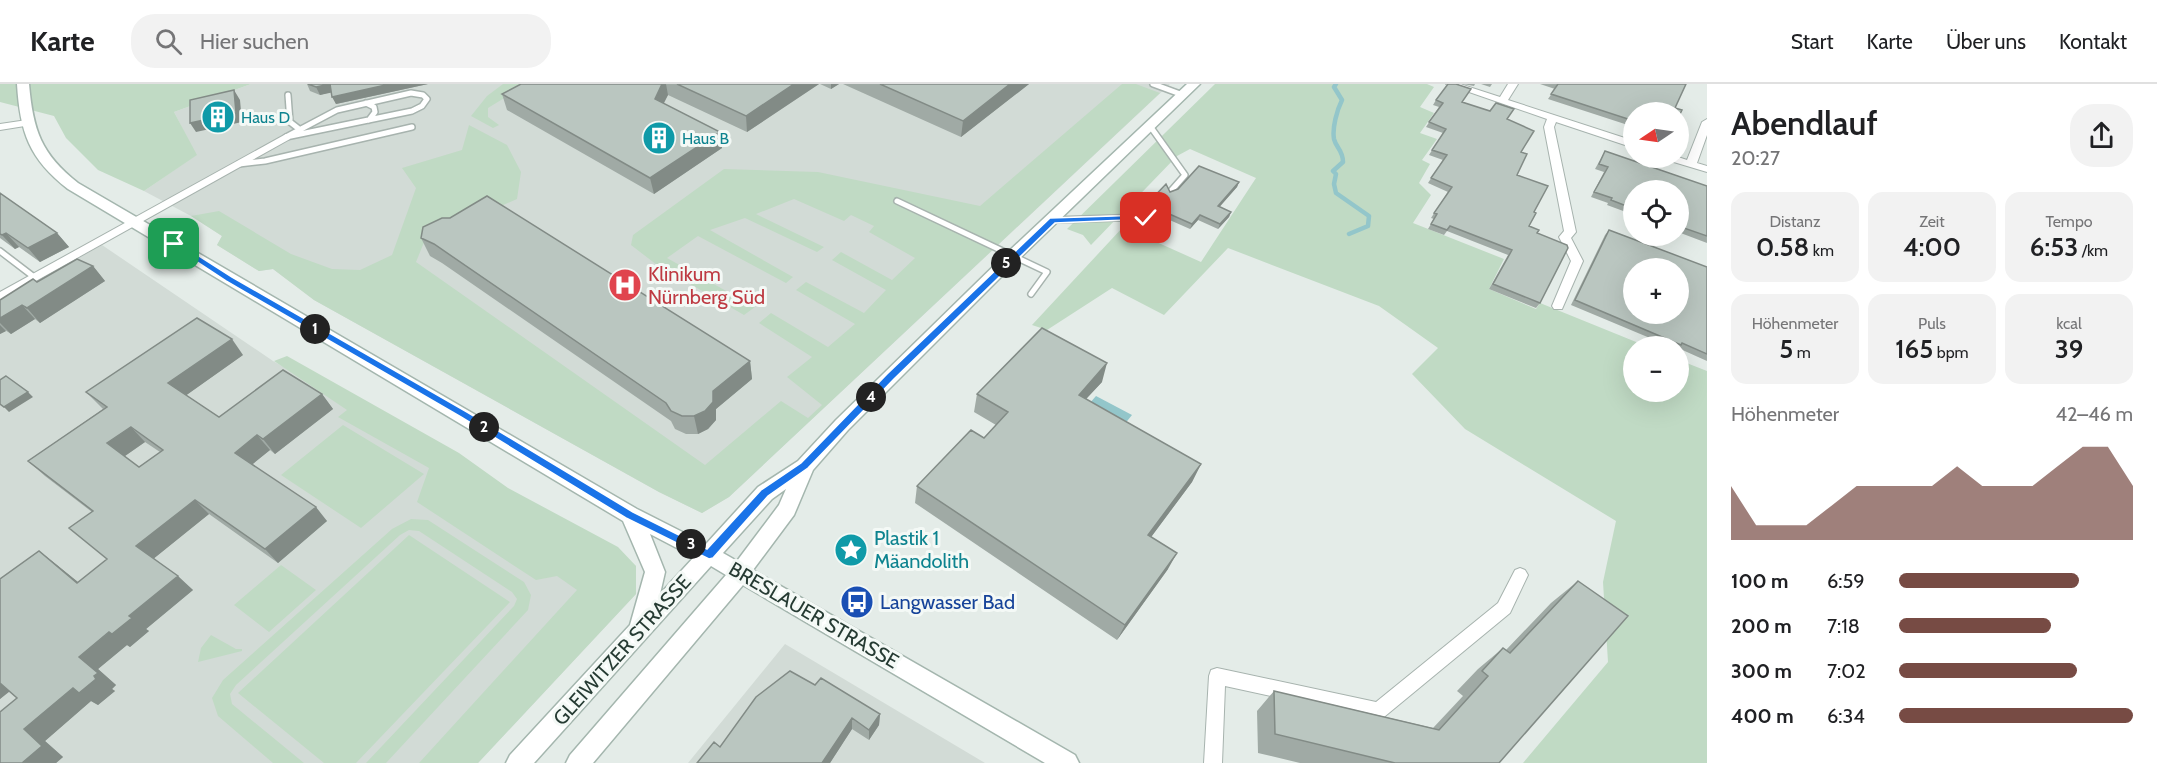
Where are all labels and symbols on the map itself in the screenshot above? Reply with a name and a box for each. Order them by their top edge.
building icon: Haus D [200,99,236,135]
north arrow [1623,102,1689,168]
place label: Haus D [241,108,290,127]
building icon: Haus B [641,120,677,156]
place label: Haus B [682,129,729,148]
pin [1120,192,1171,243]
pin [148,218,199,269]
pin: 5 [991,248,1021,278]
place label: Klinikum Nürnberg Süd [648,262,765,309]
hospital icon: Klinikum Nürnberg Süd [607,267,643,303]
pin: 1 [300,314,330,344]
pin: 4 [856,382,886,412]
pin: 2 [469,412,499,442]
place label: Plastik 1 Mäandolith [874,526,969,573]
pin: 3 [676,529,706,559]
place icon: Plastik 1 Mäandolith [833,532,869,568]
street label: BRESLAUER STRASSE [725,557,903,673]
street label: GLEIWITZER STRASSE [548,570,696,730]
bus stop icon: Langwasser Bad [839,584,875,620]
place label: Langwasser Bad [880,590,1015,614]

